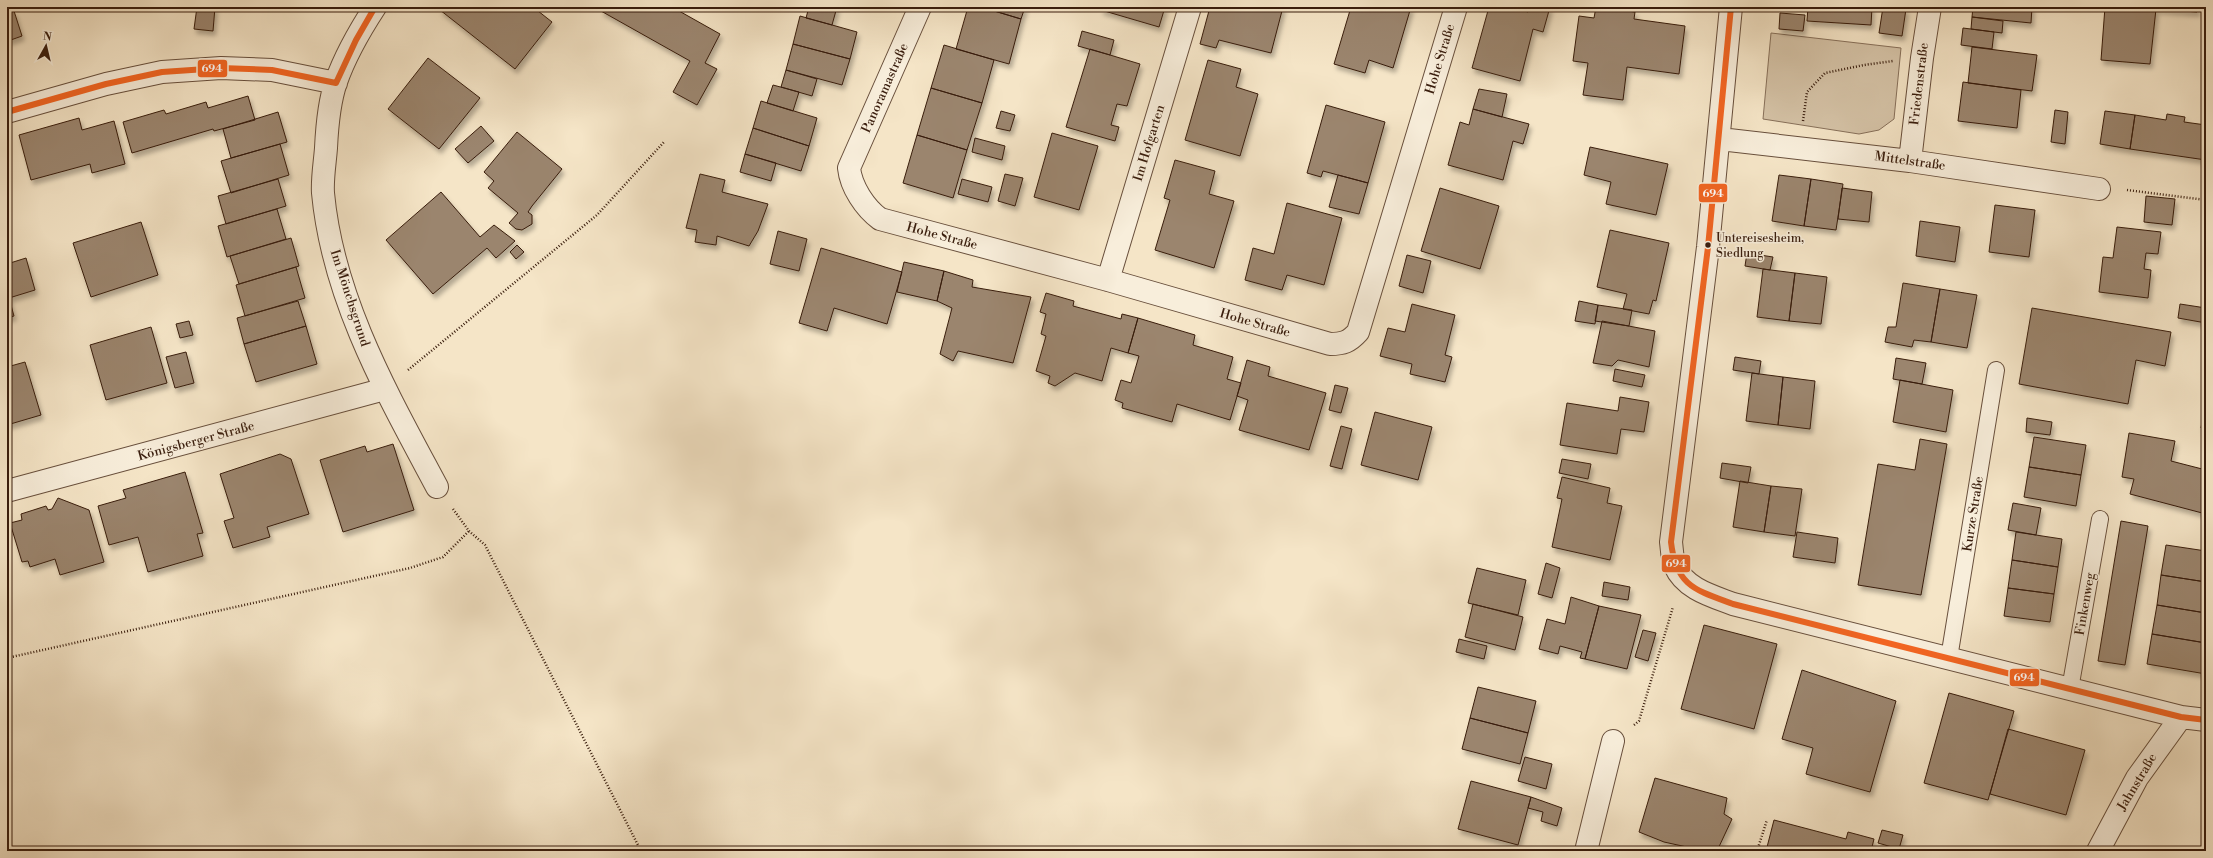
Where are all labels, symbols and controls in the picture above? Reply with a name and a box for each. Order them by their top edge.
street label: Hohe Straße [1422,21,1458,96]
north arrow [26,26,66,66]
text: N [42,30,53,45]
street label: Panoramastraße [858,40,912,135]
street label: Friedenstraße [1906,41,1932,126]
line badge: 694 [197,59,228,78]
text: 694 [201,62,223,76]
street label: Im Hofgarten [1130,103,1168,183]
street label: Mittelstraße [1873,148,1947,174]
line badge: 694 [1698,183,1728,203]
text: 694 [1702,187,1724,201]
street label: Hohe Straße [905,219,980,253]
place label: Untereisesheim, Siedlung [1716,231,1804,261]
marker: Untereisesheim, Siedlung [1703,240,1713,250]
street label: Im Mönchsgrund [327,247,373,349]
street label: Hohe Straße [1218,305,1293,341]
street label: Königsberger Straße [136,418,257,464]
street label: Kurze Straße [1959,475,1987,553]
line badge: 694 [1661,554,1691,573]
text: 694 [1665,557,1687,571]
street label: Finkenweg [2072,571,2098,637]
line badge: 694 [2009,668,2040,687]
text: 694 [2013,671,2035,685]
street label: Jahnstraße [2113,750,2161,814]

